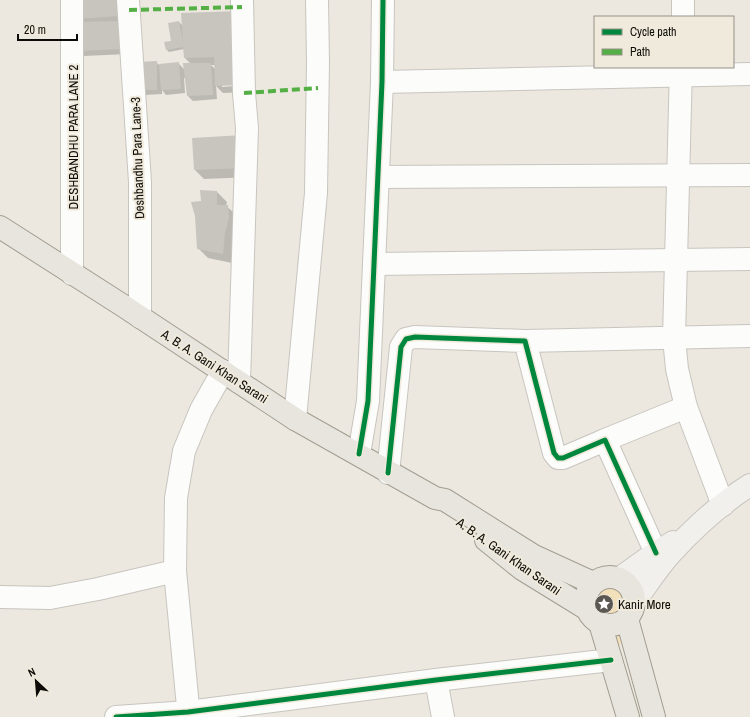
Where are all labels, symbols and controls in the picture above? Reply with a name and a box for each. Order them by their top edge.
scale bar [18,16,77,42]
legend [594,16,734,68]
text: 20 m [24,22,46,38]
text: Cycle path [630,24,677,40]
text: Path [630,44,650,60]
street label: DESHBANDHU PARA LANE 2 [65,64,82,209]
street label: Deshbandhu Para Lane-3 [127,97,148,219]
street label: A. B. A. Gani Khan Sarani [157,325,271,407]
street label: A. B. A. Gani Khan Sarani [452,513,564,599]
place icon: Kanir More [593,593,615,615]
place label: Kanir More [618,596,671,613]
north arrow [16,661,56,701]
text: N [26,664,38,680]

